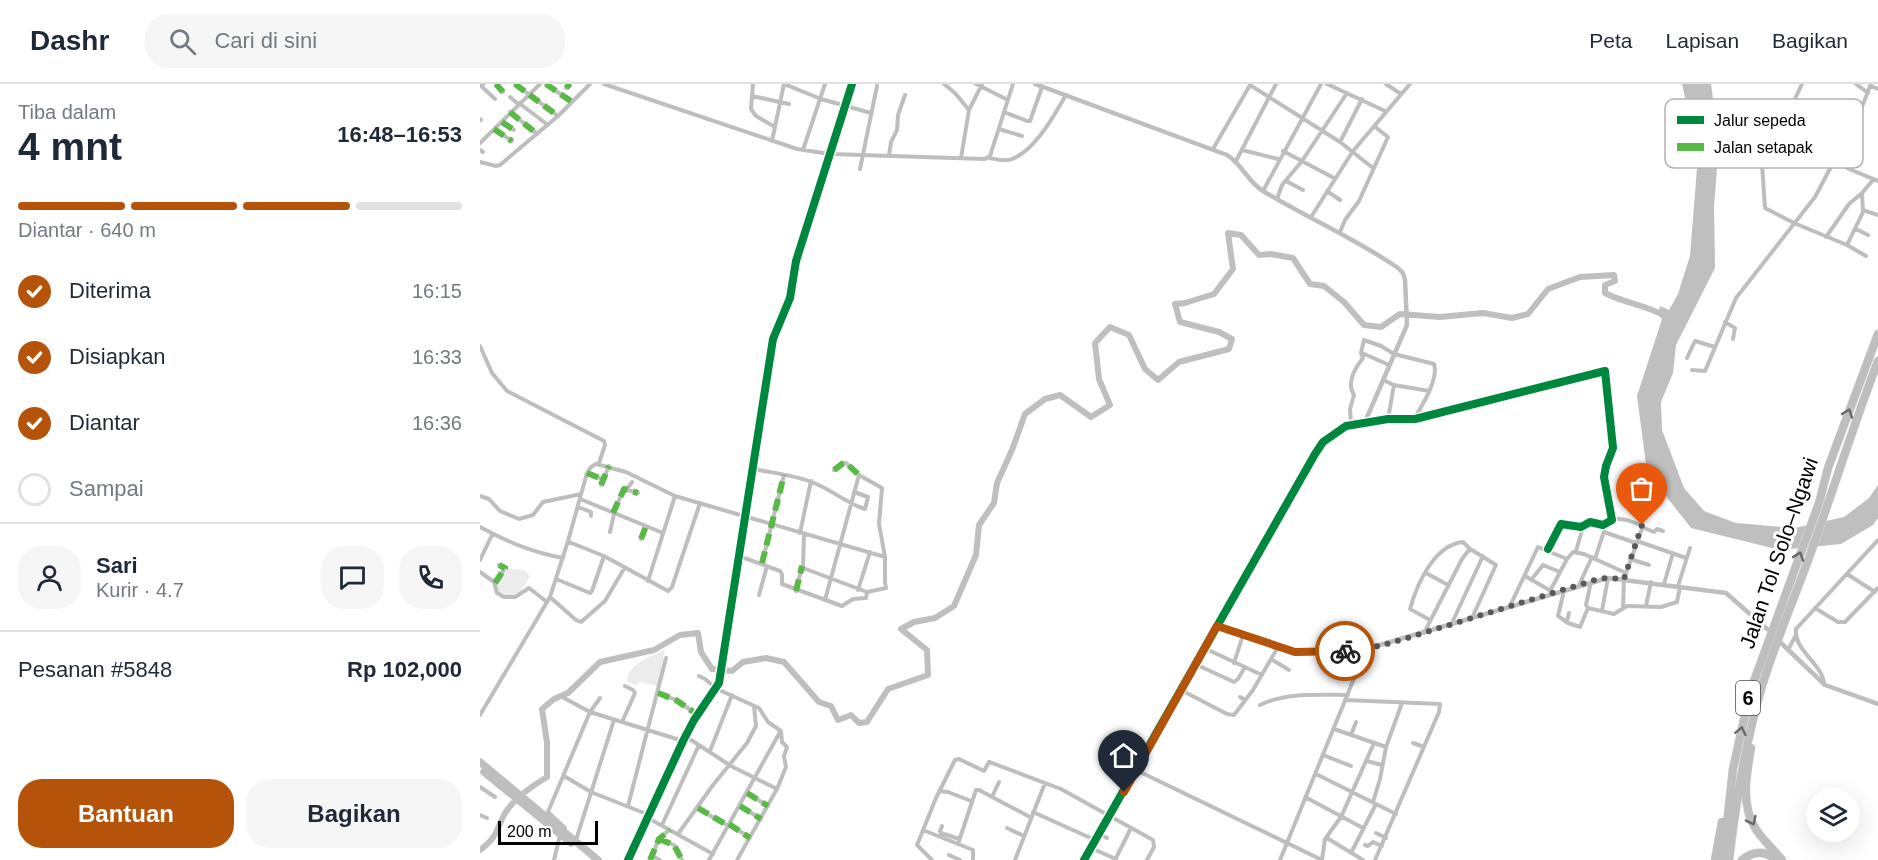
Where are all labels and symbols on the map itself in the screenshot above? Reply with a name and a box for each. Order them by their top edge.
legend [1665,99,1863,168]
text: Jalur sepeda [1714,112,1806,129]
text: Jalan setapak [1714,139,1814,156]
one-way arrow [1841,408,1854,419]
street label: Jalan Tol Solo–Ngawi [1735,454,1822,651]
pin [1616,463,1667,525]
one-way arrow [1792,551,1805,561]
courier [1315,621,1375,681]
road number: 6 [1736,681,1760,715]
one-way arrow [1734,726,1747,736]
pin [1098,730,1149,792]
one-way arrow [1745,815,1757,826]
scale bar [498,818,598,846]

